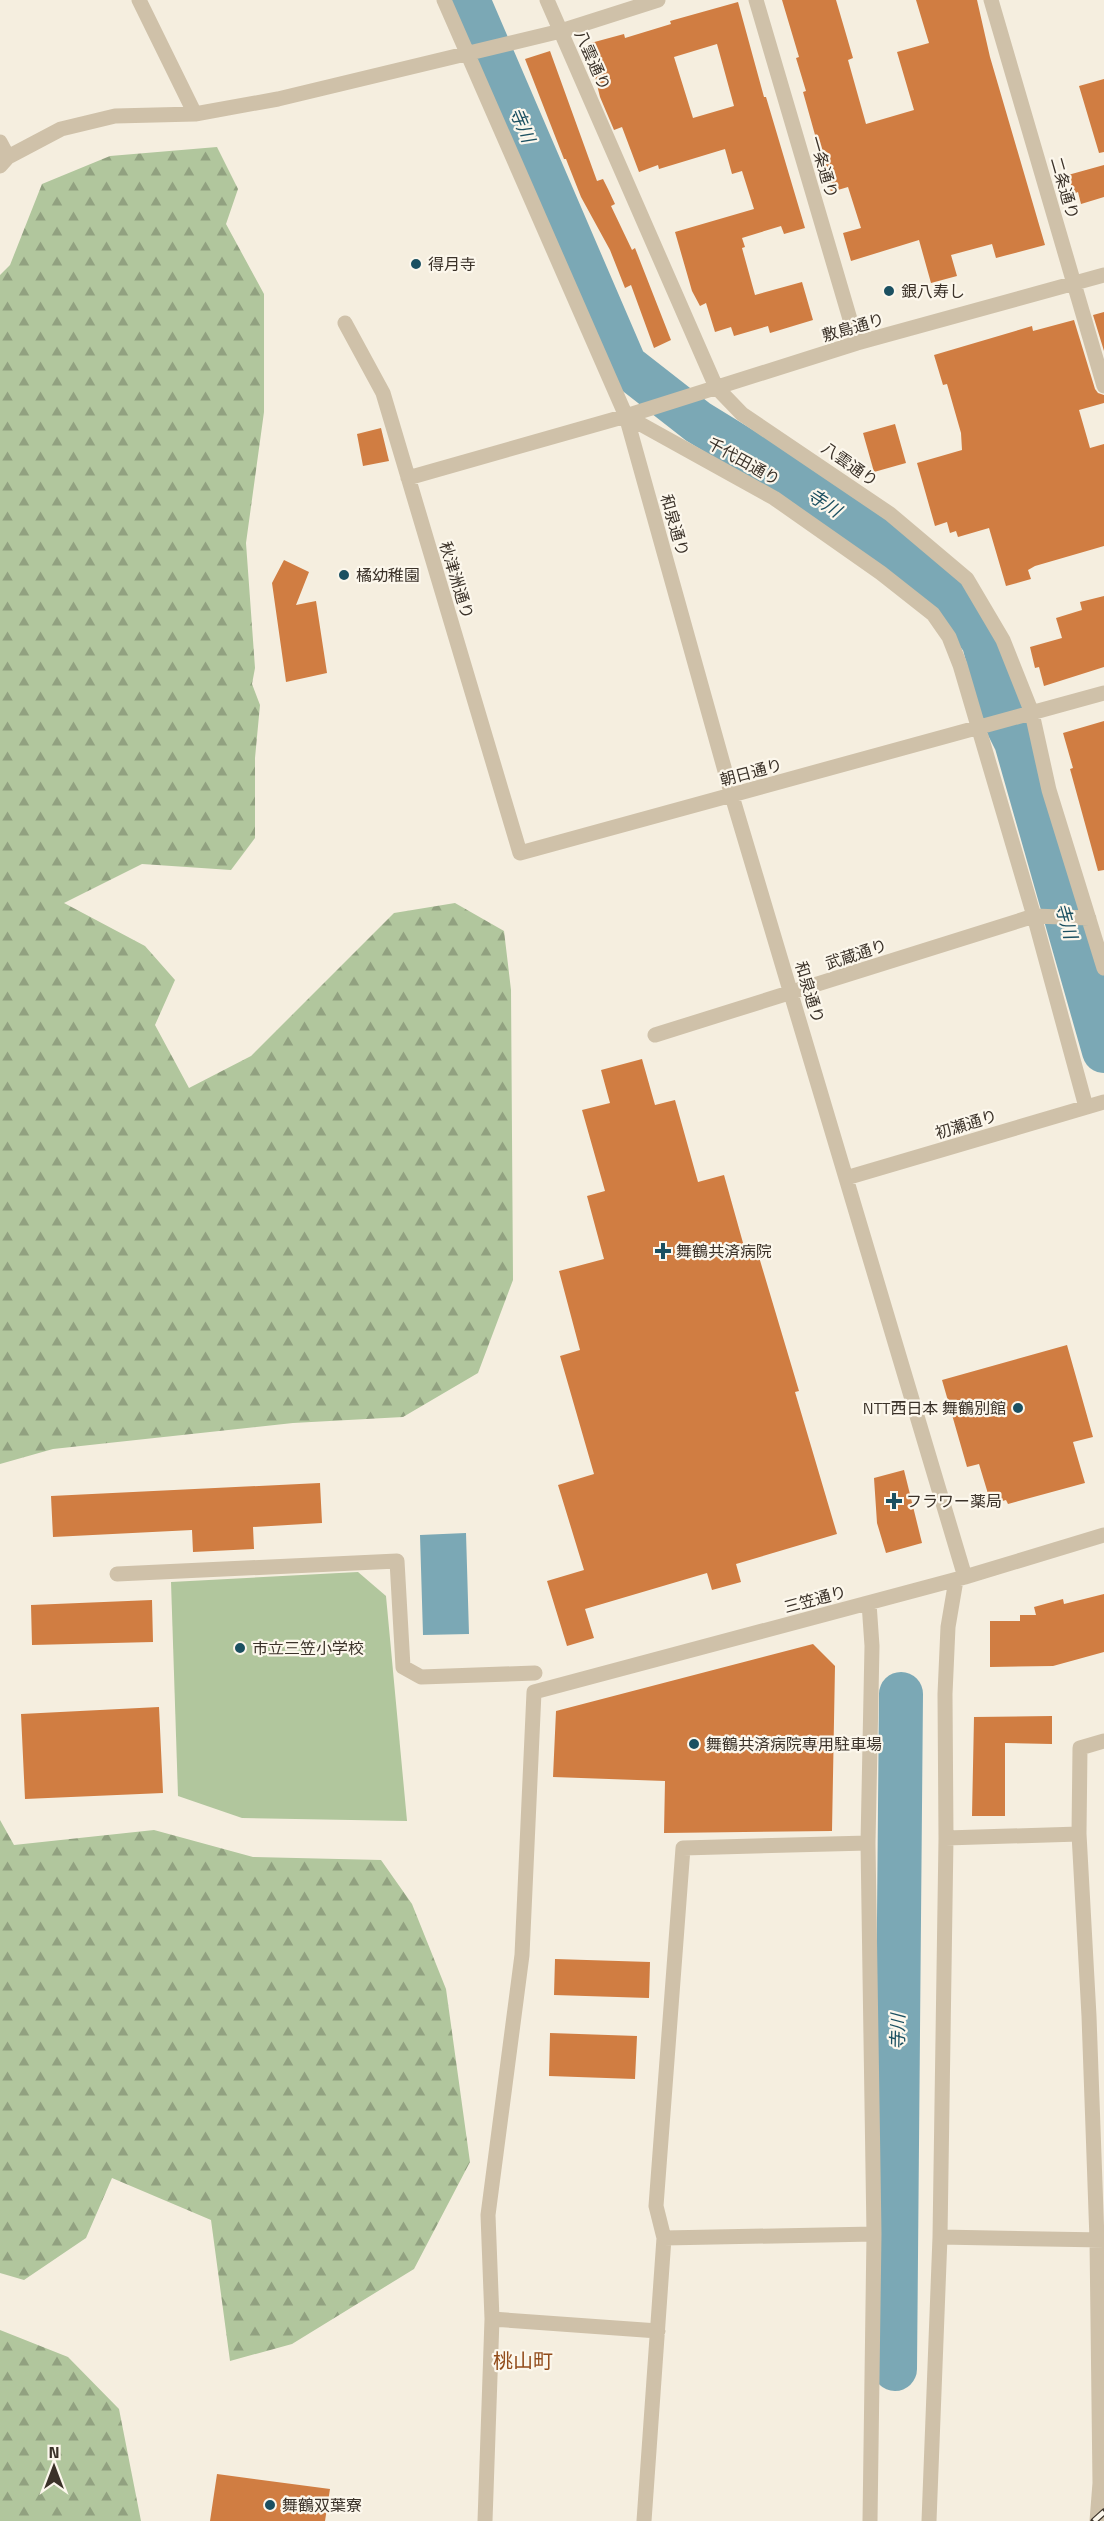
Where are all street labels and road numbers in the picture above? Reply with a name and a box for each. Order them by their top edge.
street label: 八雲通り [569,26,617,94]
street label: 一条通り [804,133,844,201]
street label: 二条通り [1045,154,1085,222]
street label: 敷島通り [819,307,887,347]
street label: 千代田通り [703,431,785,491]
street label: 八雲通り [817,436,883,492]
street label: 和泉通り [655,491,695,559]
street label: 秋津洲通り [434,538,480,622]
street label: 朝日通り [717,752,785,792]
street label: 武蔵通り [822,933,890,975]
street label: 和泉通り [789,958,831,1026]
street label: 初瀬通り [932,1103,1000,1145]
street label: 三笠通り [781,1579,849,1619]

